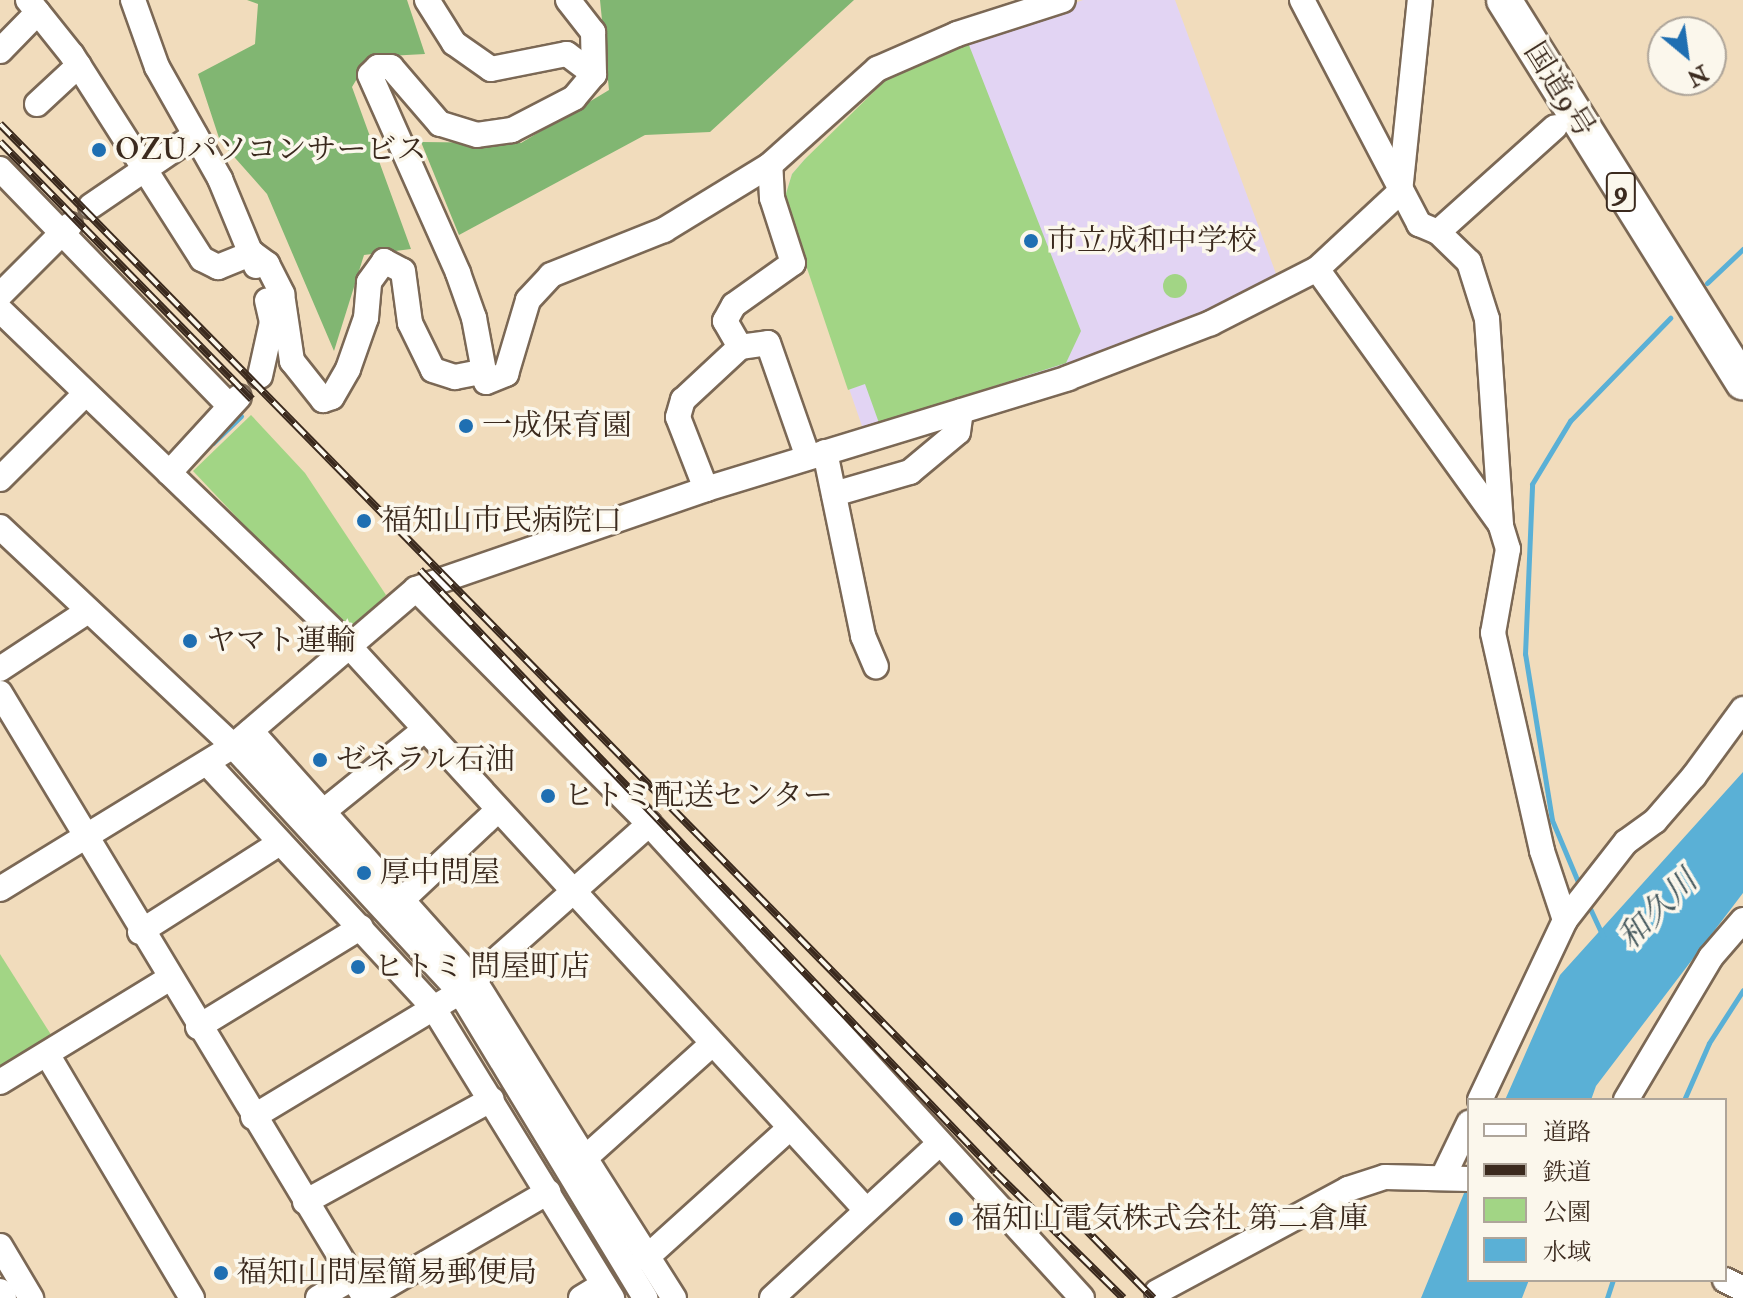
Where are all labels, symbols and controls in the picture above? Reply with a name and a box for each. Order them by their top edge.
north arrow [1647,16,1727,96]
street label: 国道9号 [1516,36,1602,144]
text: N [1682,58,1713,92]
place label: OZUパソコンサービス [115,132,427,168]
marker: OZUパソコンサービス [90,141,108,159]
road number: 9 [1605,168,1637,216]
place label: 市立成和中学校 [1047,223,1257,259]
marker: 市立成和中学校 [1022,232,1040,250]
place label: 一成保育園 [482,408,632,444]
marker: 一成保育園 [457,417,475,435]
place label: 福知山市民病院口 [382,503,622,539]
marker: 福知山市民病院口 [353,510,375,532]
place label: ヤマト運輸 [206,623,356,659]
marker: ヤマト運輸 [181,632,199,650]
place label: ゼネラル石油 [336,742,516,778]
marker: ゼネラル石油 [311,751,329,769]
place label: ヒトミ配送センター [564,778,834,814]
marker: ヒトミ配送センター [539,787,557,805]
place label: 厚中問屋 [380,855,500,891]
water label: 和久川 [1610,862,1706,958]
marker: 厚中問屋 [355,864,373,882]
place label: ヒトミ 問屋町店 [374,949,590,985]
marker: ヒトミ 問屋町店 [349,958,367,976]
legend [1467,1098,1727,1282]
text: 道路 [1543,1117,1591,1148]
text: 鉄道 [1543,1157,1591,1188]
text: 公園 [1543,1197,1591,1228]
place label: 福知山電気株式会社 第二倉庫 [972,1201,1368,1237]
marker: 福知山電気株式会社 第二倉庫 [947,1210,965,1228]
text: 水域 [1543,1237,1591,1268]
place label: 福知山問屋簡易郵便局 [237,1255,537,1291]
marker: 福知山問屋簡易郵便局 [212,1264,230,1282]

